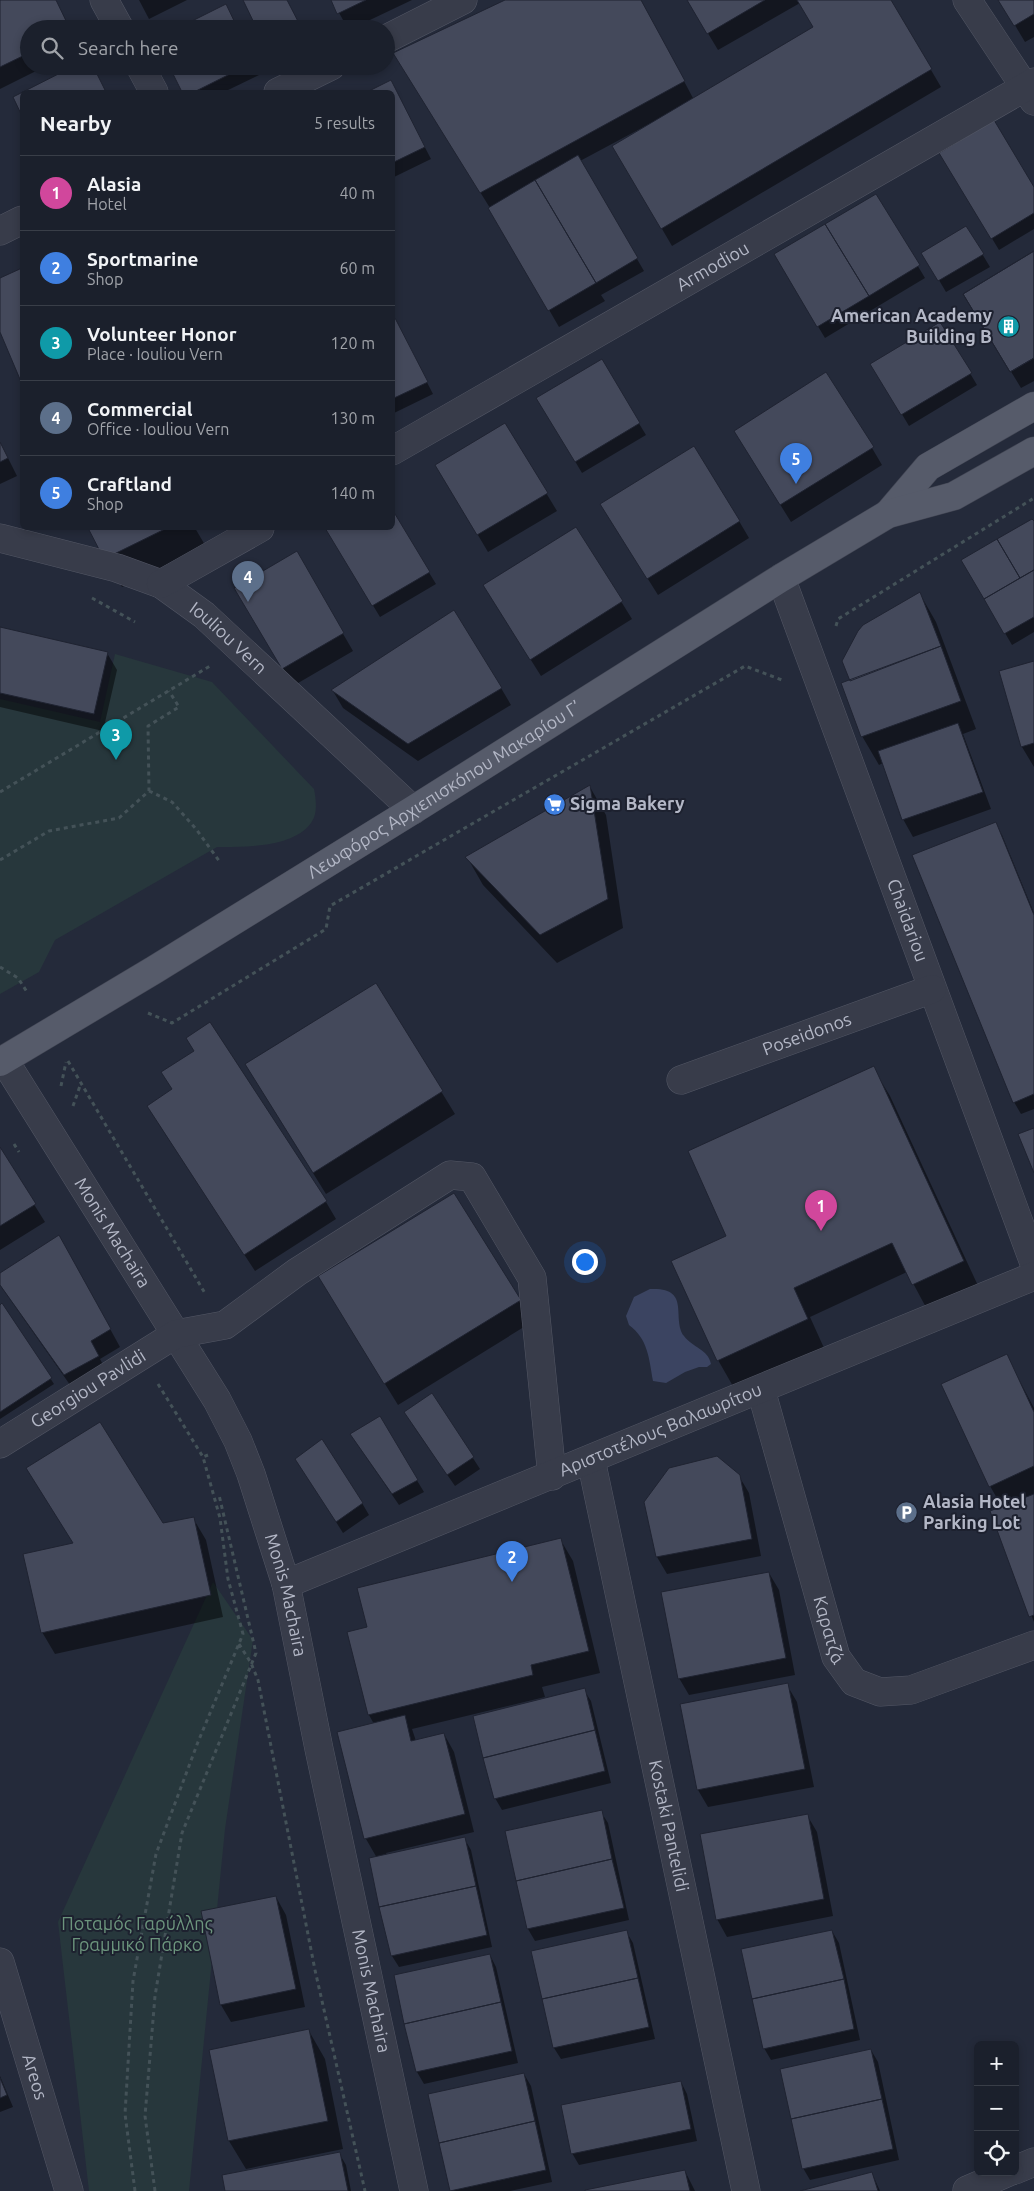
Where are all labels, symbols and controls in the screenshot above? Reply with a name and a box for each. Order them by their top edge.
search box [20,20,395,75]
icon: search [38,34,66,62]
text: Search here [78,37,178,59]
text: Nearby [40,111,111,135]
text: 5 results [314,114,375,132]
text: Alasia [87,173,141,195]
text: 1 [51,184,61,202]
text: 40 m [339,184,375,202]
text: Hotel [87,195,127,213]
street label: Armodiou [672,237,752,294]
text: Sportmarine [87,248,198,270]
text: 2 [51,259,61,277]
text: 60 m [339,259,375,277]
text: Shop [87,270,123,288]
place label: American Academy Building B [831,305,992,346]
building icon: American Academy Building B [996,314,1020,338]
text: Volunteer Honor [87,323,236,345]
text: 3 [51,334,61,352]
text: 120 m [330,334,375,352]
text: Place · Iouliou Vern [87,345,223,363]
text: Commercial [87,398,192,420]
text: 4 [51,409,61,427]
text: 130 m [330,409,375,427]
text: Office · Iouliou Vern [87,420,229,438]
pin: 5 [780,443,812,484]
text: Craftland [87,473,172,495]
text: 5 [51,484,61,502]
text: 140 m [330,484,375,502]
text: Shop [87,495,123,513]
pin: 4 [232,561,264,602]
street label: Iouliou Vern [186,597,271,678]
street label: Λεωφόρος Αρχιεπισκόπου Μακαρίου Γ’ [303,696,584,882]
pin: 3 [100,719,132,760]
supermarket icon: Sigma Bakery [542,792,566,816]
place label: Sigma Bakery [570,793,685,813]
street label: Chaidariou [884,876,933,964]
street label: Poseidonos [760,1008,854,1059]
street label: Monis Machaira [71,1174,155,1291]
pin: 1 [805,1190,837,1231]
your location [572,1249,598,1275]
street label: Georgiou Pavlidi [27,1345,149,1431]
street label: Αριστοτέλους Βαλαωρίτου [556,1378,764,1479]
place label: Alasia Hotel Parking Lot [923,1491,1026,1532]
parking icon: Alasia Hotel Parking Lot [895,1500,919,1524]
street label: Monis Machaira [262,1531,311,1658]
pin: 2 [496,1541,528,1582]
street label: Καρατζά [810,1593,849,1668]
street label: Kostaki Pantelidi [646,1758,693,1893]
park label: Ποταμός Γαρύλλης Γραμμικό Πάρκο [61,1913,213,1954]
street label: Monis Machaira [349,1927,395,2055]
map controls [974,2041,1019,2176]
button: + [974,2041,1019,2086]
street label: Areos [19,2051,52,2102]
button: − [974,2086,1019,2131]
button: locate [974,2131,1019,2176]

